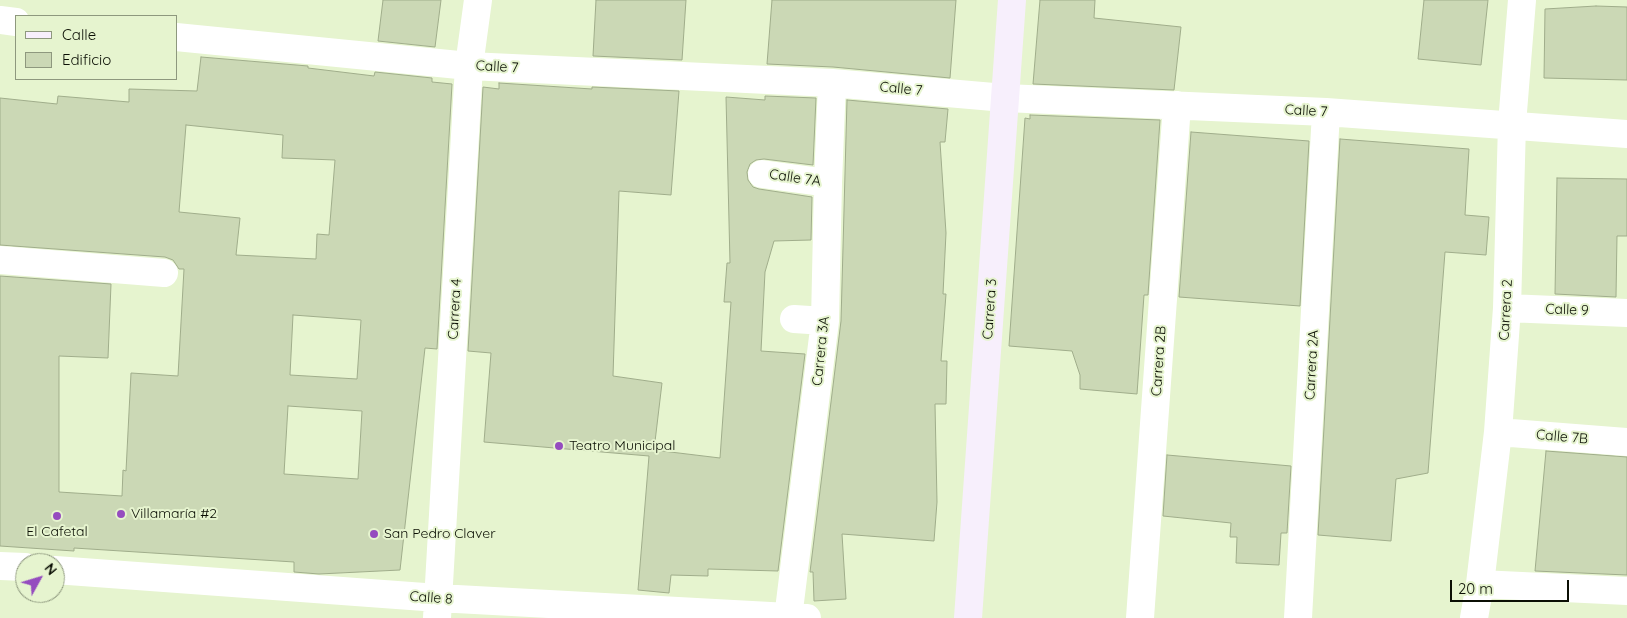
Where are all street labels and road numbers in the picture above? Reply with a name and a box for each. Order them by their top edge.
street label: Calle 7 [475,57,519,77]
street label: Calle 7 [879,79,923,99]
street label: Calle 7 [1284,101,1328,121]
street label: Calle 7A [768,166,822,190]
street label: Carrera 4 [445,278,465,340]
street label: Carrera 3 [979,278,1001,340]
street label: Carrera 2 [1496,279,1516,341]
street label: Calle 9 [1545,301,1589,319]
street label: Carrera 3A [809,315,833,387]
street label: Carrera 2B [1148,325,1170,397]
street label: Carrera 2A [1302,329,1322,401]
street label: Calle 7B [1535,426,1589,448]
street label: Calle 8 [409,588,453,608]

